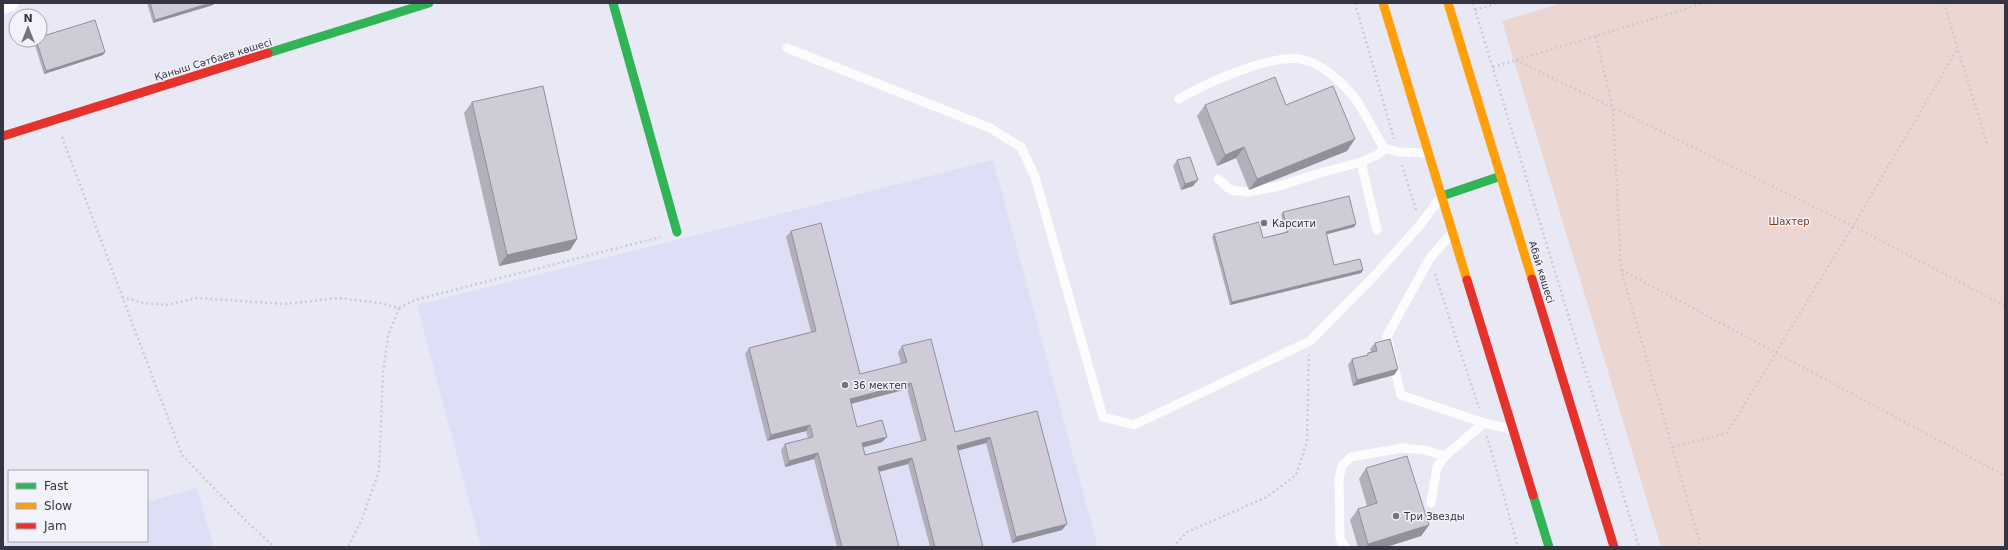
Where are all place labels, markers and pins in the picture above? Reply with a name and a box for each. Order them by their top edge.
marker: Карсити [1259,218,1269,228]
place label: Карсити [1272,218,1316,229]
marker: 36 мектеп [840,380,850,390]
place label: 36 мектеп [853,380,907,391]
marker: Три Звезды [1391,511,1401,521]
place label: Три Звезды [1403,511,1465,522]

